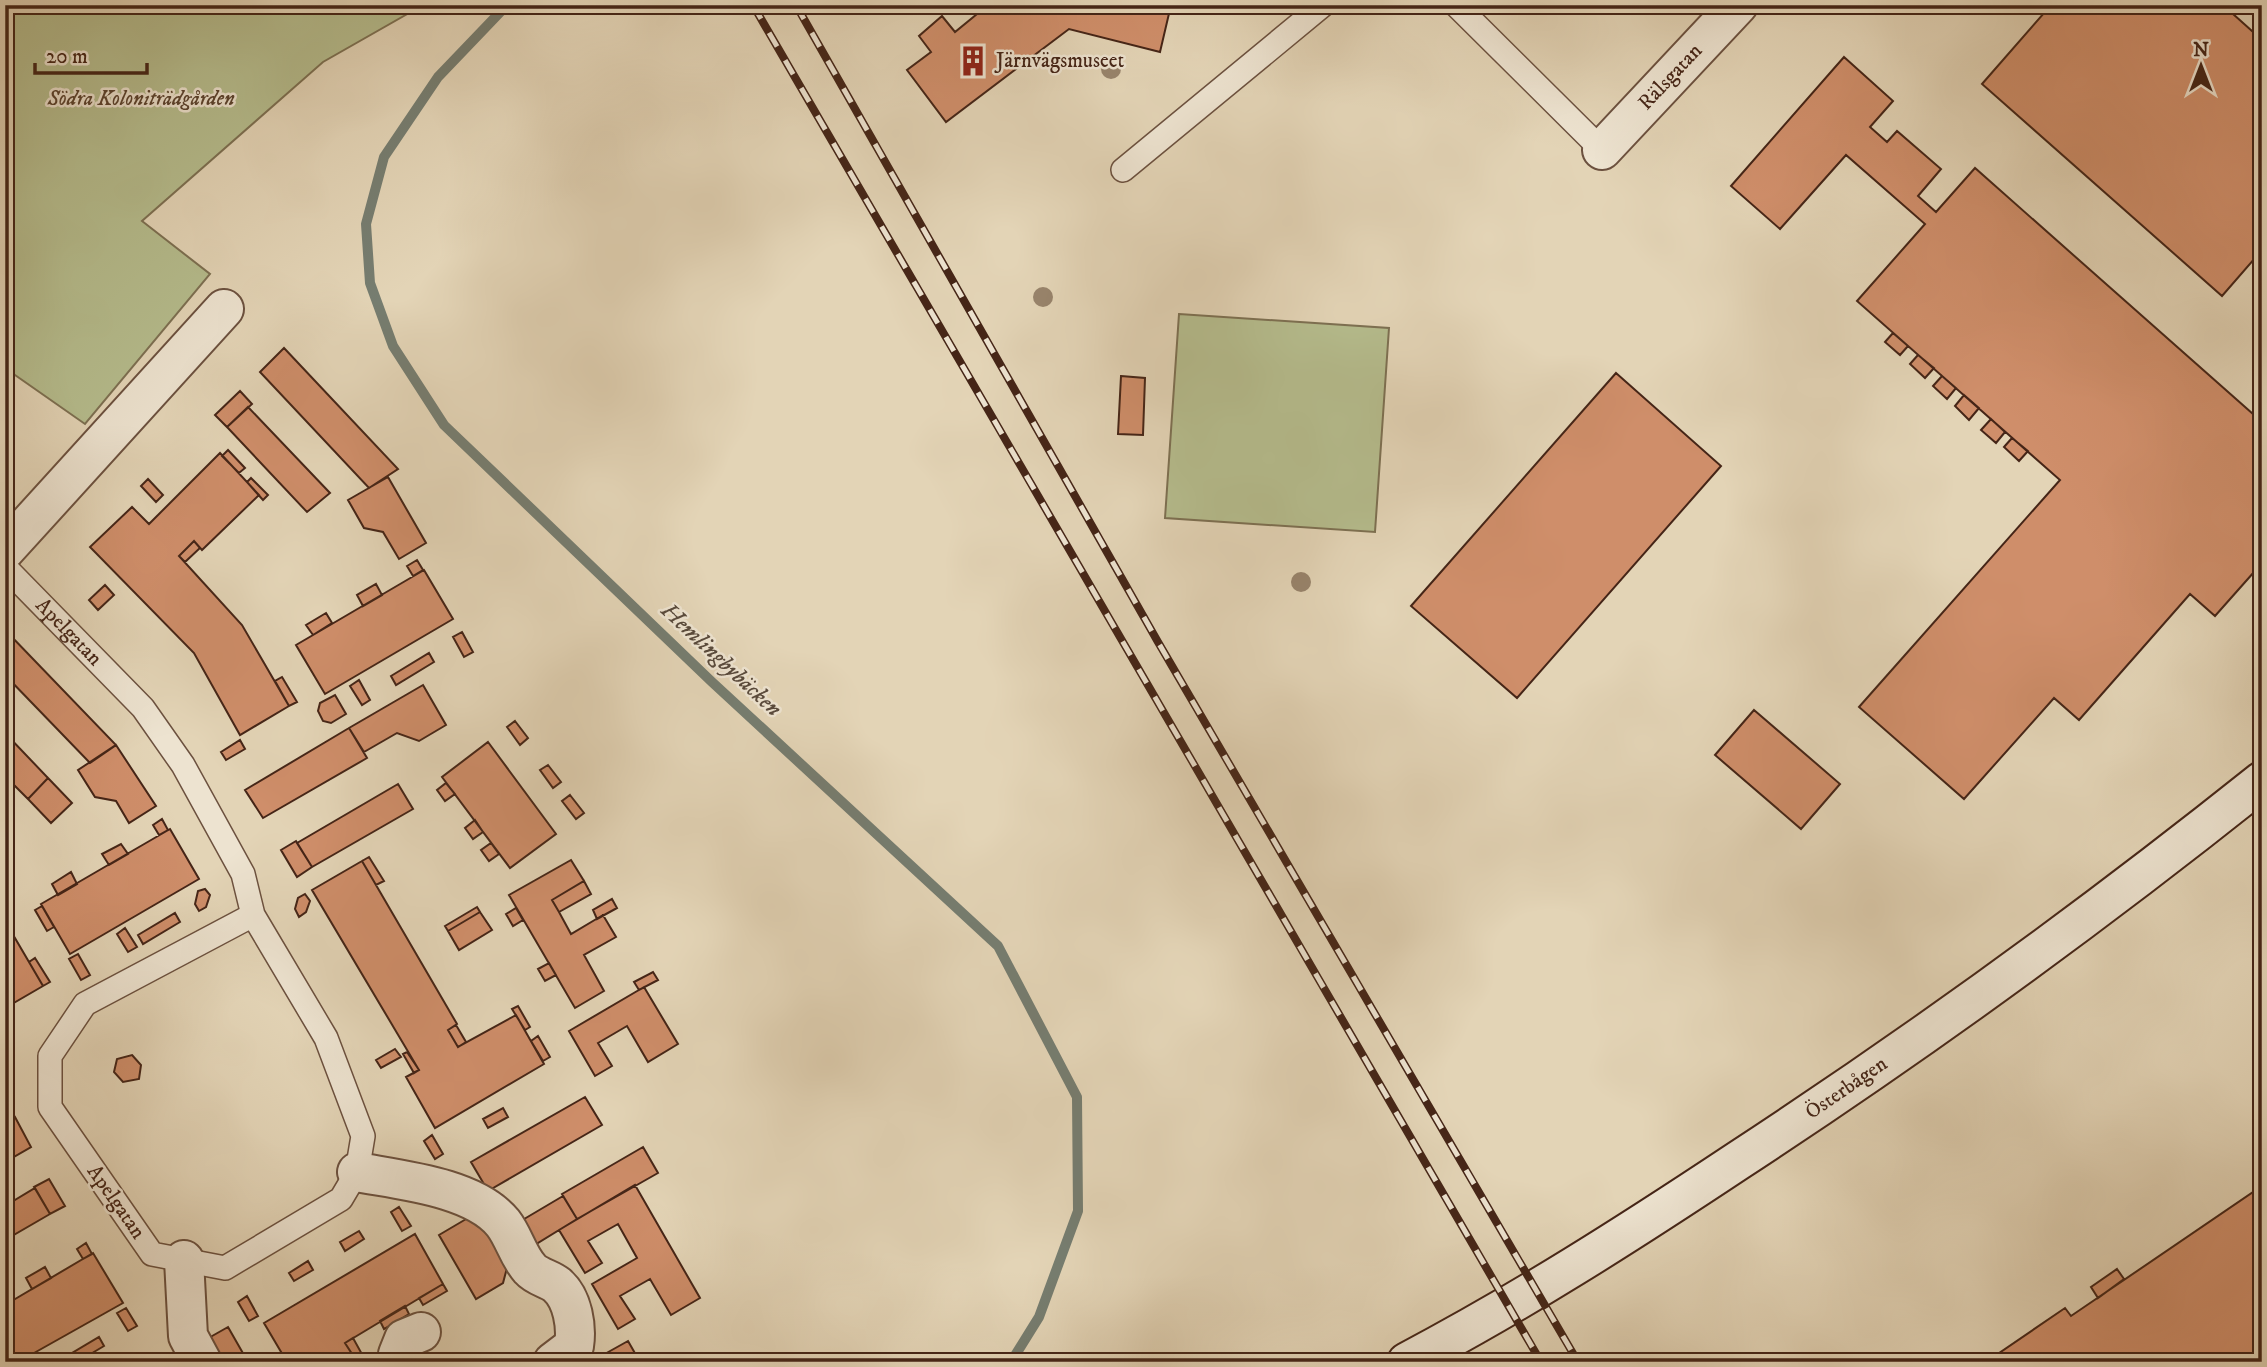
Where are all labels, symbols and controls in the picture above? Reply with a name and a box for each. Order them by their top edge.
scale bar [35,32,147,76]
north arrow [2166,32,2236,102]
street label: Rälsgatan [1633,38,1708,116]
text: N [2193,39,2209,62]
text: 20 m [46,44,88,70]
building icon: Järnvägsmuseet [956,44,990,78]
place label: Järnvägsmuseet [994,48,1124,74]
park label: Södra Koloniträdgården [46,86,235,112]
street label: Apelgatan [30,593,108,671]
water label: Hemlingbybäcken [654,596,788,723]
street label: Österbågen [1800,1051,1893,1125]
street label: Apelgatan [81,1160,151,1244]

